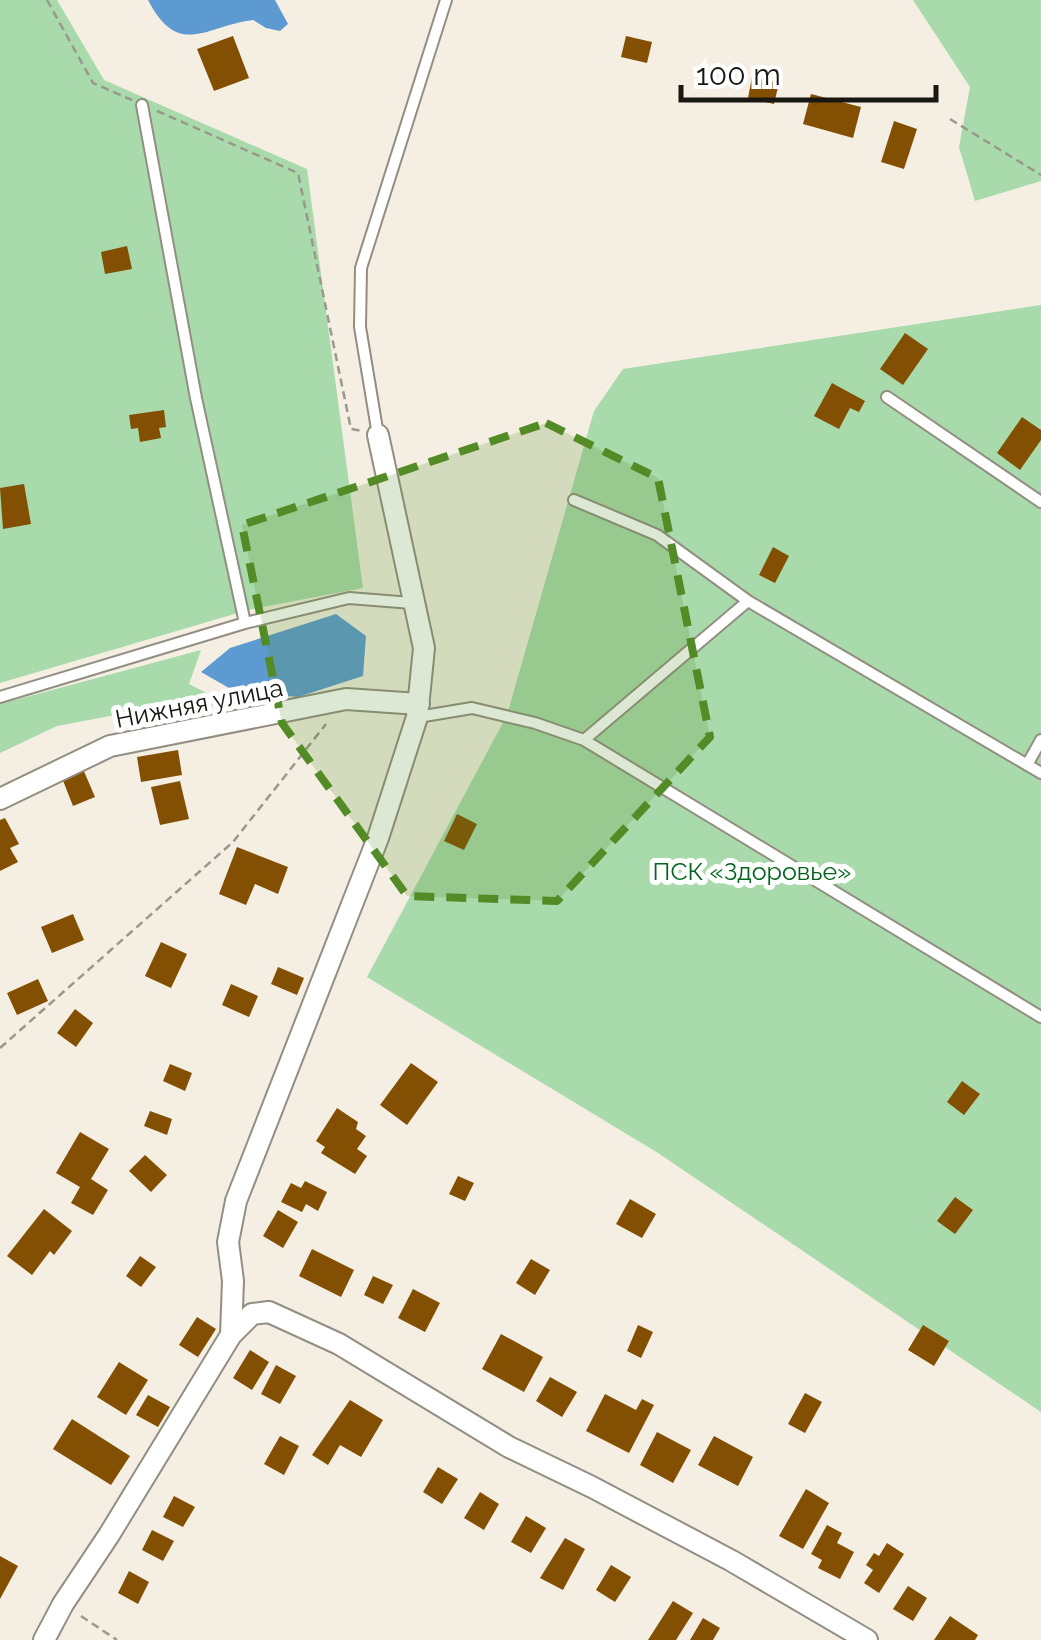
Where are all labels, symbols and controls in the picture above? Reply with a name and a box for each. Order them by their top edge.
scale bar [681,40,936,102]
text: 100 m [696,57,781,92]
street label: Нижняя улица [113,672,285,734]
park label: ПСК «Здоровье» [653,856,851,886]

